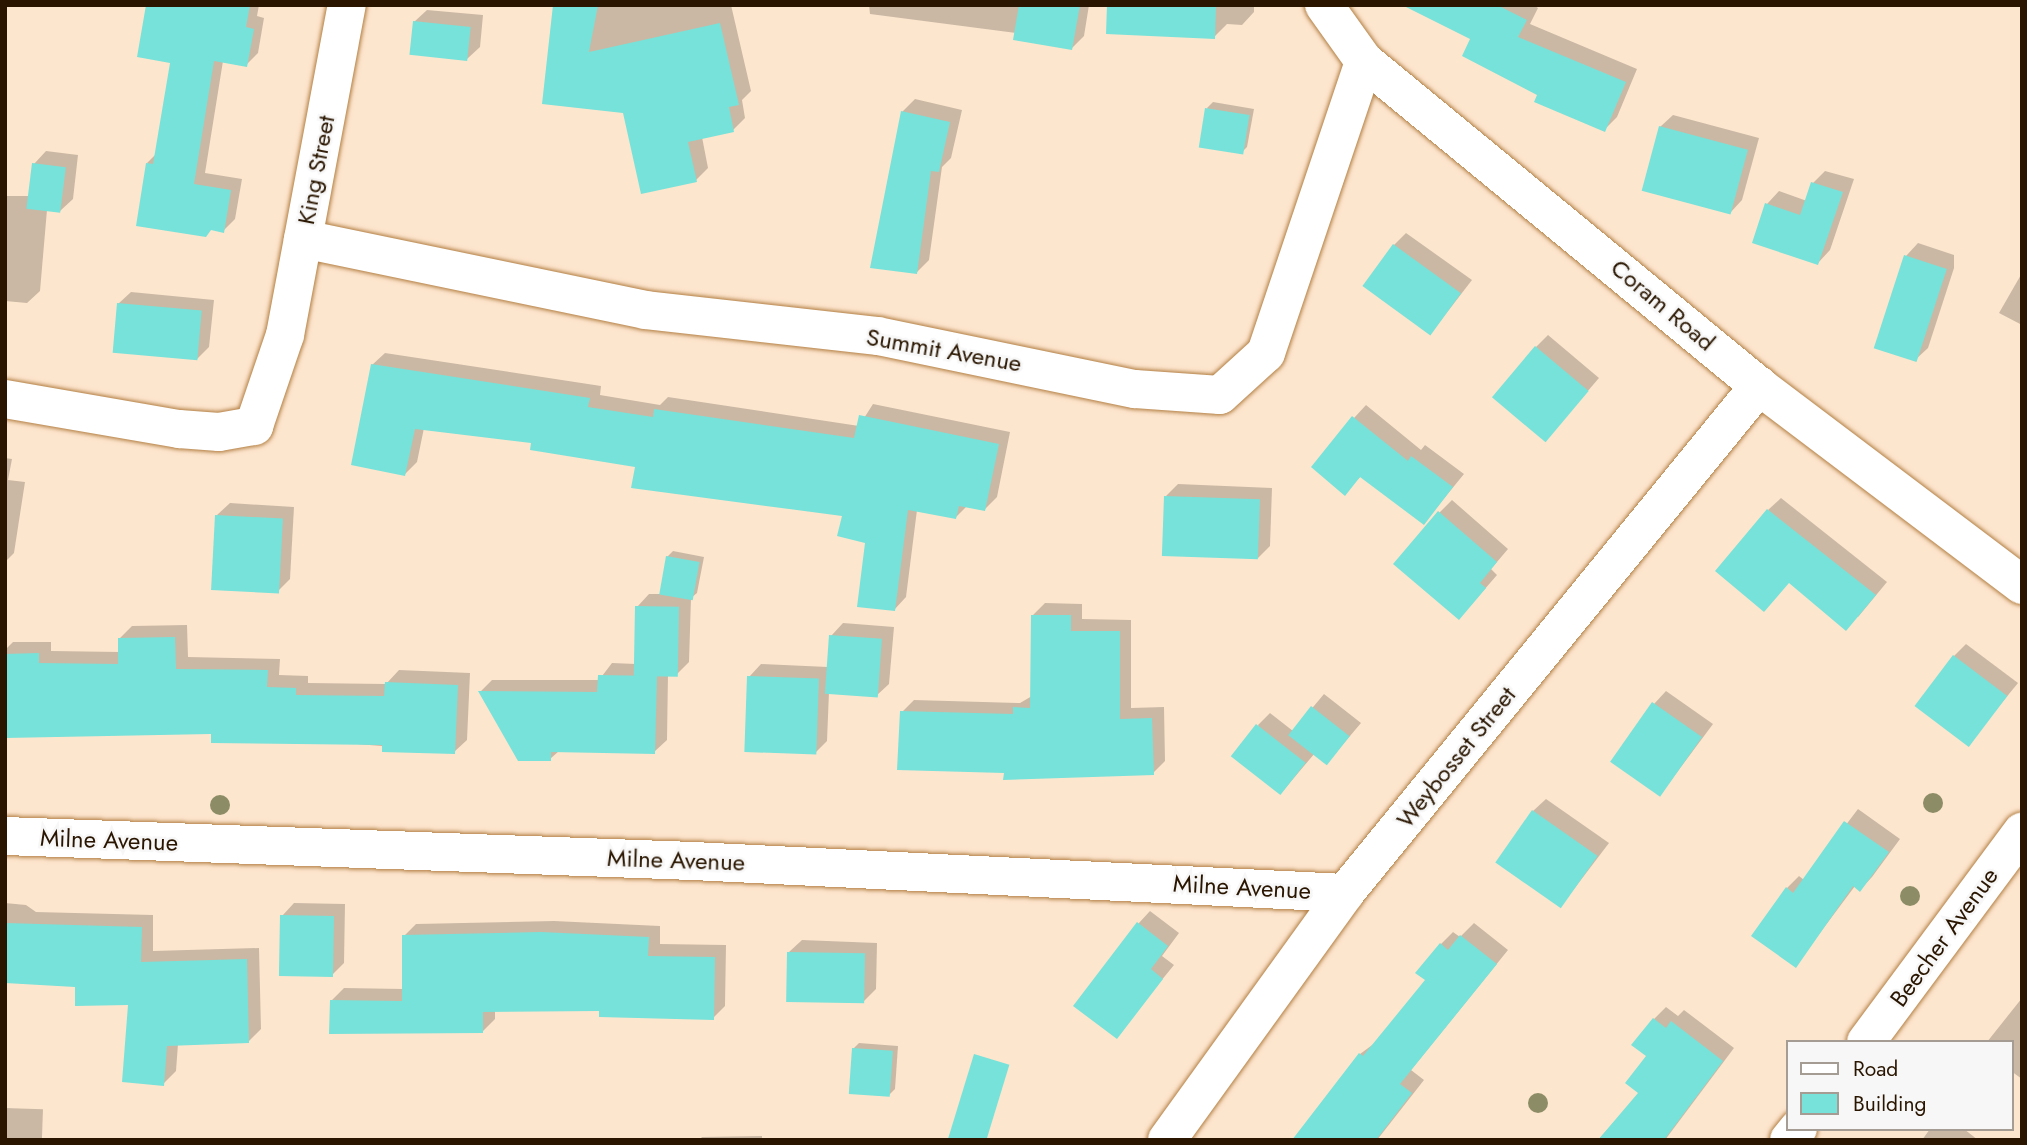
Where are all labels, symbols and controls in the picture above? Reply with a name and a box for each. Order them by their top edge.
street label: King Street [291,113,341,227]
street label: Coram Road [1605,253,1721,357]
street label: Summit Avenue [864,322,1024,378]
street label: Weybosset Street [1390,681,1522,833]
street label: Milne Avenue [39,823,179,857]
street label: Milne Avenue [606,843,746,877]
street label: Beecher Avenue [1884,862,2004,1012]
street label: Milne Avenue [1172,869,1312,905]
legend [1786,1040,2013,1131]
text: Road [1853,1054,1898,1084]
text: Building [1853,1089,1926,1119]

